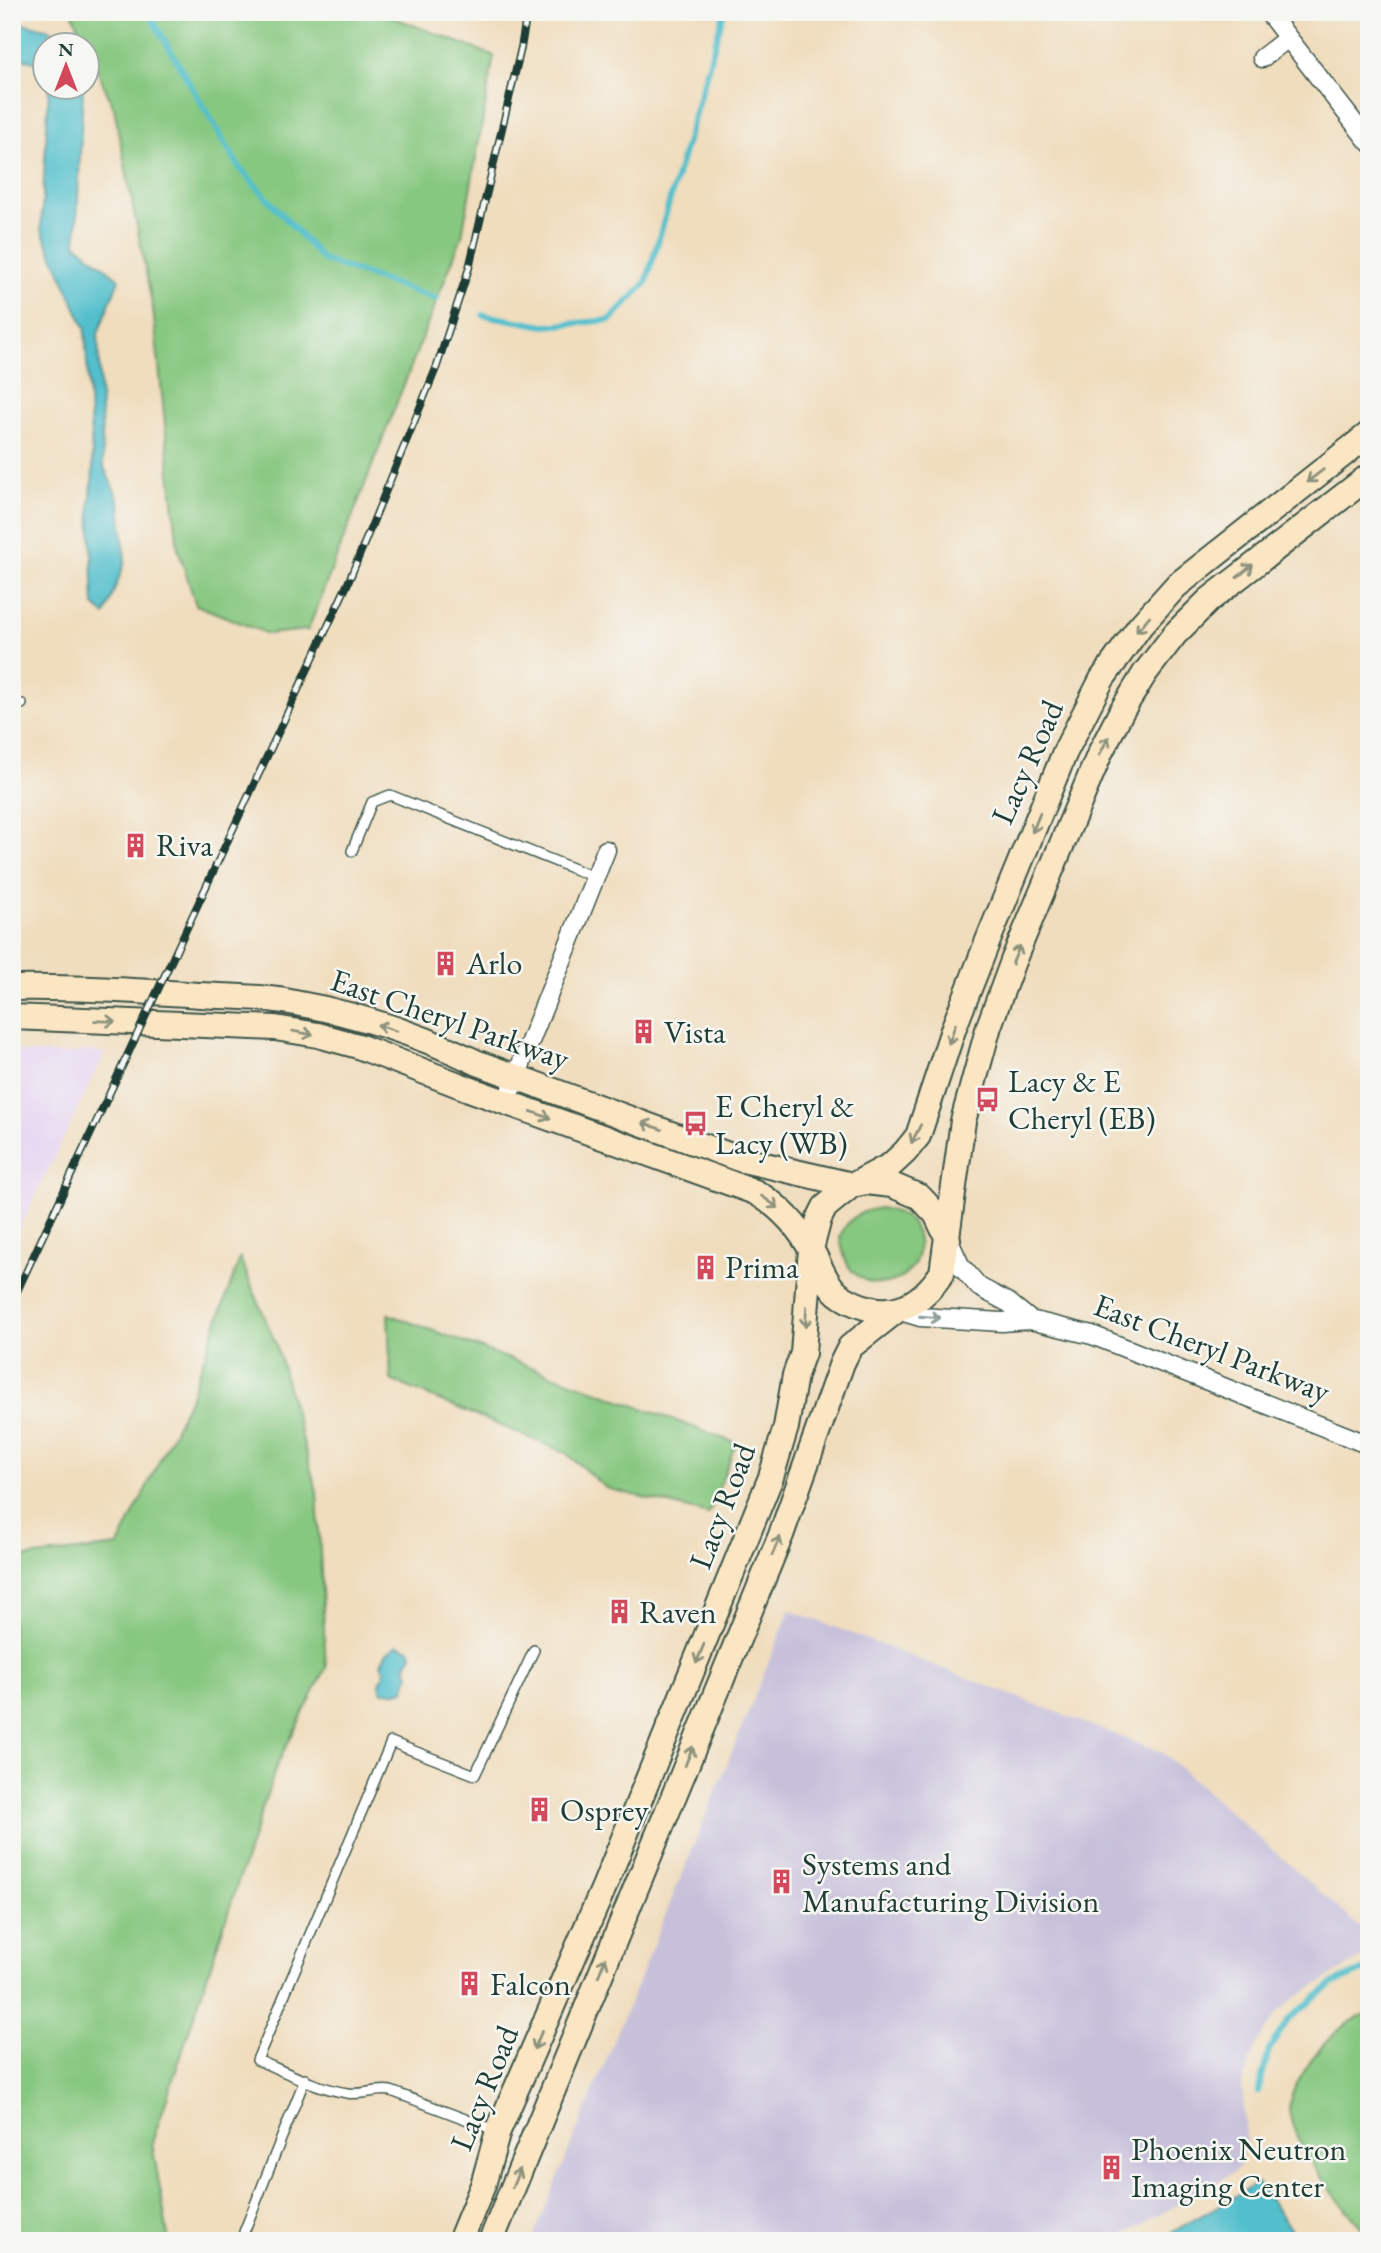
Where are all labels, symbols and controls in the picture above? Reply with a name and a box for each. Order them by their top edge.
north arrow [32,32,102,102]
text: N [58,37,74,62]
one-way arrow [1306,468,1325,483]
one-way arrow [1236,563,1254,579]
one-way arrow [1135,614,1151,632]
street label: Lacy Road [981,693,1073,830]
one-way arrow [1097,736,1111,757]
one-way arrow [1029,812,1042,833]
place label: Riva [156,824,213,866]
building icon: Riva [122,831,150,859]
place label: Arlo [465,942,522,984]
one-way arrow [1010,945,1023,967]
building icon: Arlo [432,949,460,977]
street label: East Cheryl Parkway [325,958,576,1080]
place label: Vista [664,1011,726,1053]
one-way arrow [93,1014,116,1027]
building icon: Vista [630,1018,658,1046]
one-way arrow [377,1021,399,1033]
one-way arrow [945,1023,957,1045]
one-way arrow [291,1027,314,1040]
place label: Lacy & E Cheryl (EB) [1008,1060,1155,1139]
place label: E Cheryl & Lacy (WB) [715,1085,854,1164]
bus stop icon: Lacy & E Cheryl (EB) [974,1085,1002,1113]
one-way arrow [530,1110,552,1123]
bus stop icon: E Cheryl & Lacy (WB) [681,1110,709,1138]
one-way arrow [642,1119,664,1131]
one-way arrow [909,1124,923,1144]
one-way arrow [760,1195,779,1209]
place label: Prima [725,1246,799,1288]
building icon: Prima [691,1253,719,1281]
street label: East Cheryl Parkway [1088,1284,1337,1413]
one-way arrow [799,1306,812,1328]
one-way arrow [918,1311,941,1324]
street label: Lacy Road [679,1436,765,1575]
one-way arrow [770,1536,783,1558]
place label: Raven [639,1591,717,1633]
building icon: Raven [605,1598,633,1626]
one-way arrow [692,1643,705,1665]
one-way arrow [683,1746,696,1768]
place label: Osprey [560,1789,650,1831]
building icon: Osprey [526,1796,554,1824]
place label: Systems and Manufacturing Division [802,1843,1099,1922]
building icon: Systems and Manufacturing Division [768,1868,796,1896]
one-way arrow [597,1957,610,1978]
place label: Falcon [490,1963,571,2005]
building icon: Falcon [456,1970,484,1998]
street label: Lacy Road [440,2019,528,2157]
one-way arrow [531,2029,544,2050]
place label: Phoenix Neutron Imaging Center [1131,2128,1347,2207]
building icon: Phoenix Neutron Imaging Center [1097,2153,1125,2181]
one-way arrow [511,2167,524,2189]

